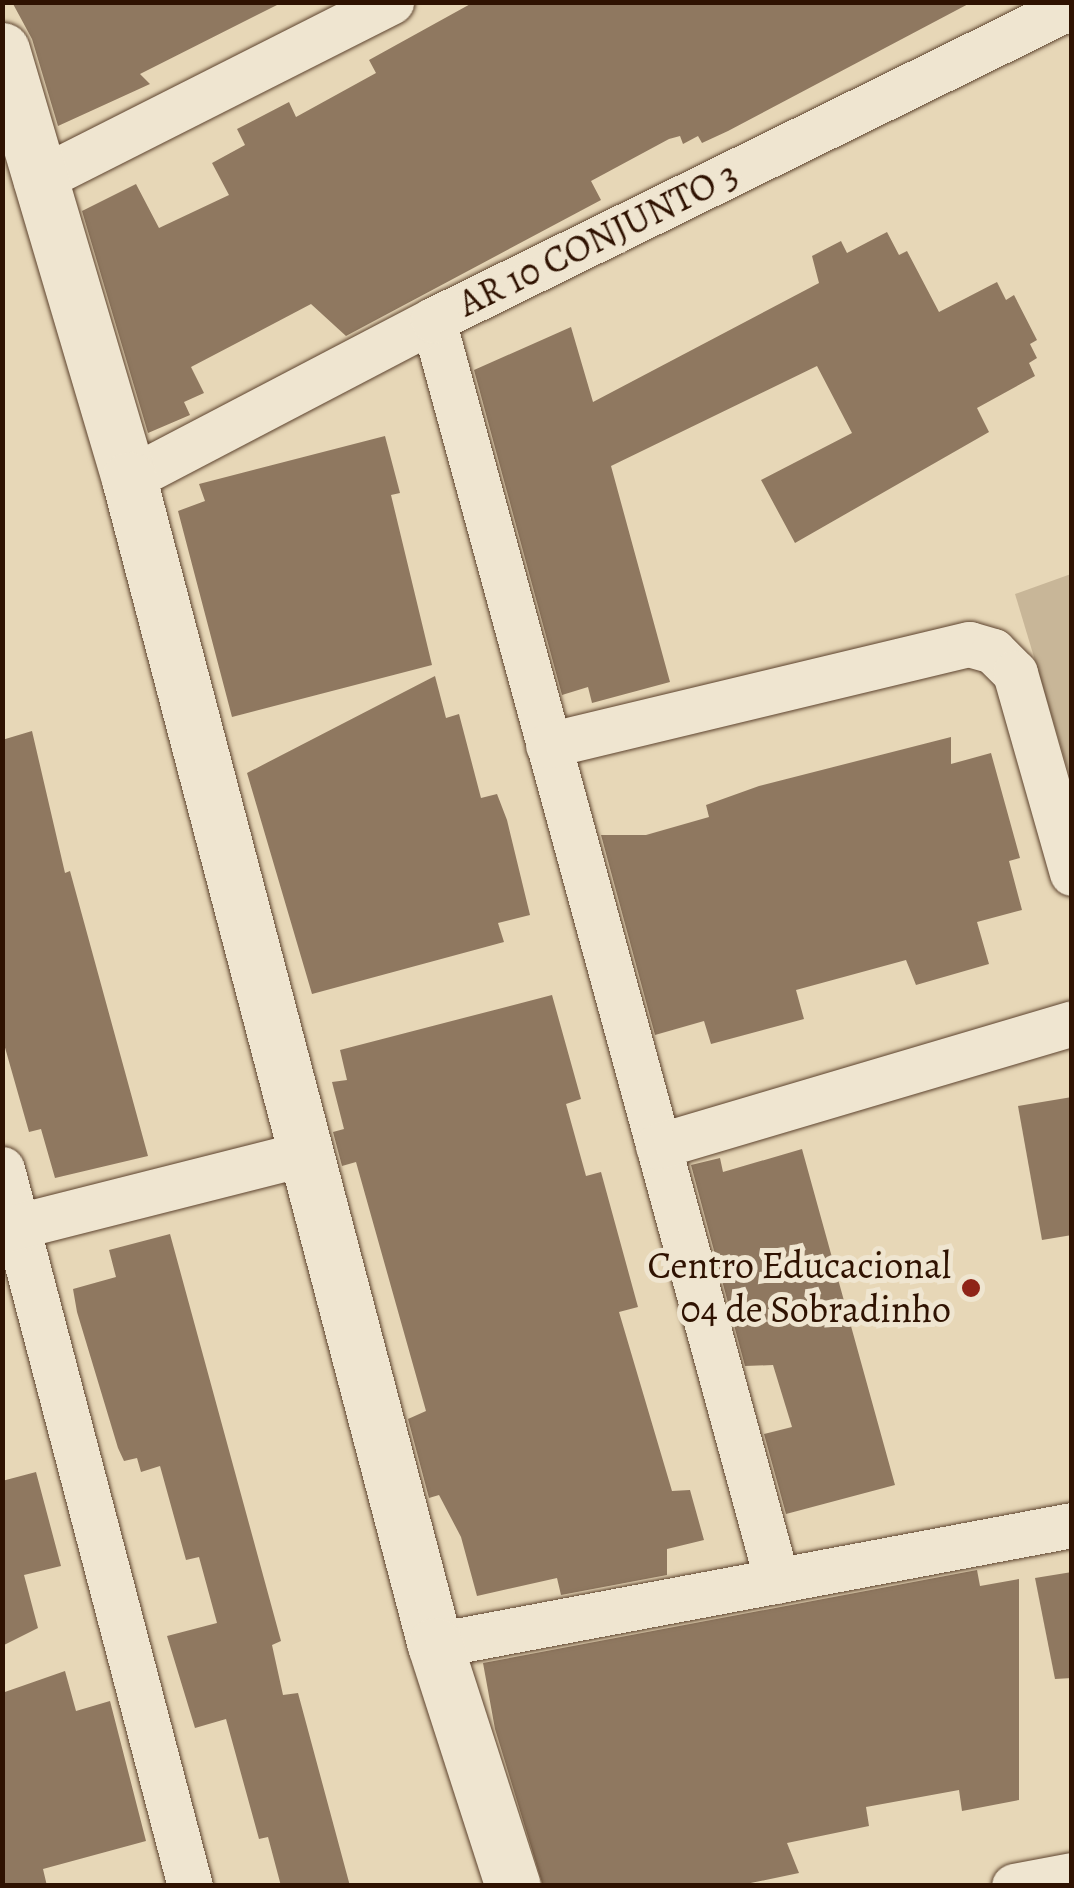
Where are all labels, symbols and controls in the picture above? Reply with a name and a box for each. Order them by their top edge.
street label: AR 10 CONJUNTO 3 [451,152,745,326]
place label: Centro Educacional 04 de Sobradinho [647,1243,951,1332]
marker: Centro Educacional 04 de Sobradinho [960,1277,982,1299]

